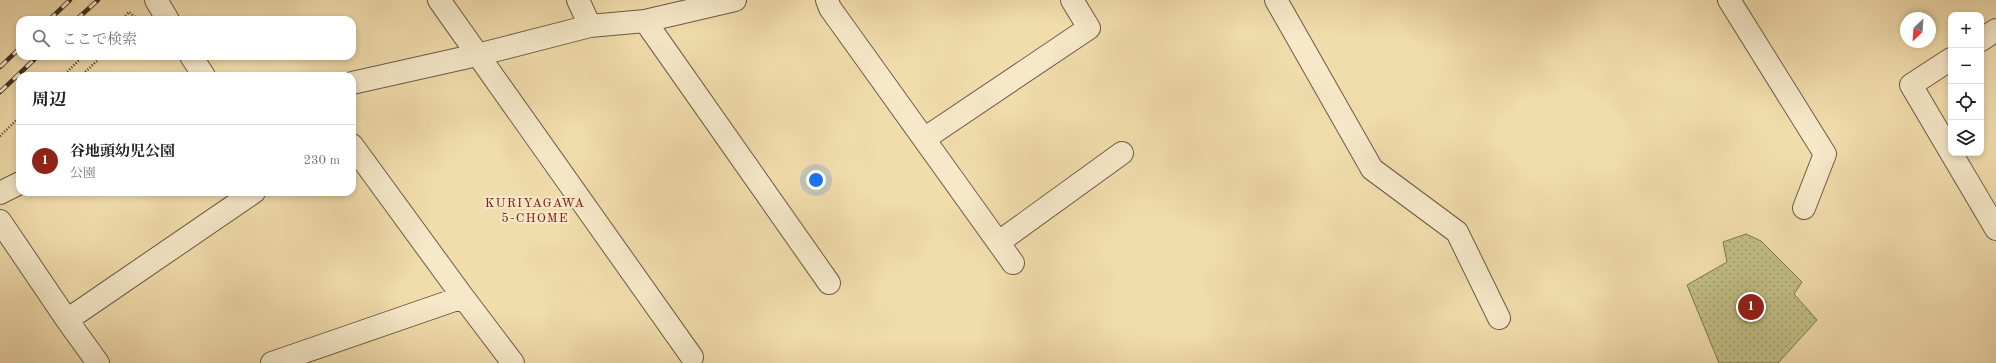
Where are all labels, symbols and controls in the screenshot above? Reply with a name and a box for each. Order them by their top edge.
north arrow [1900,12,1936,48]
map controls [1948,12,1984,156]
button: + [1948,12,1984,48]
search box [16,16,356,60]
icon: search [30,27,52,49]
text: ここで検索 [62,33,137,48]
button: − [1948,48,1984,84]
button: locate [1948,84,1984,120]
text: 周辺 [32,92,66,109]
button: layers [1948,120,1984,156]
text: 谷地頭幼児公園 [70,145,175,160]
text: 1 [41,154,49,167]
text: 230 m [303,154,340,167]
text: 公園 [70,167,96,180]
your location [806,170,826,190]
district label: KURIYAGAWA 5-CHOME [485,197,585,225]
pin: 1 [1738,292,1764,322]

